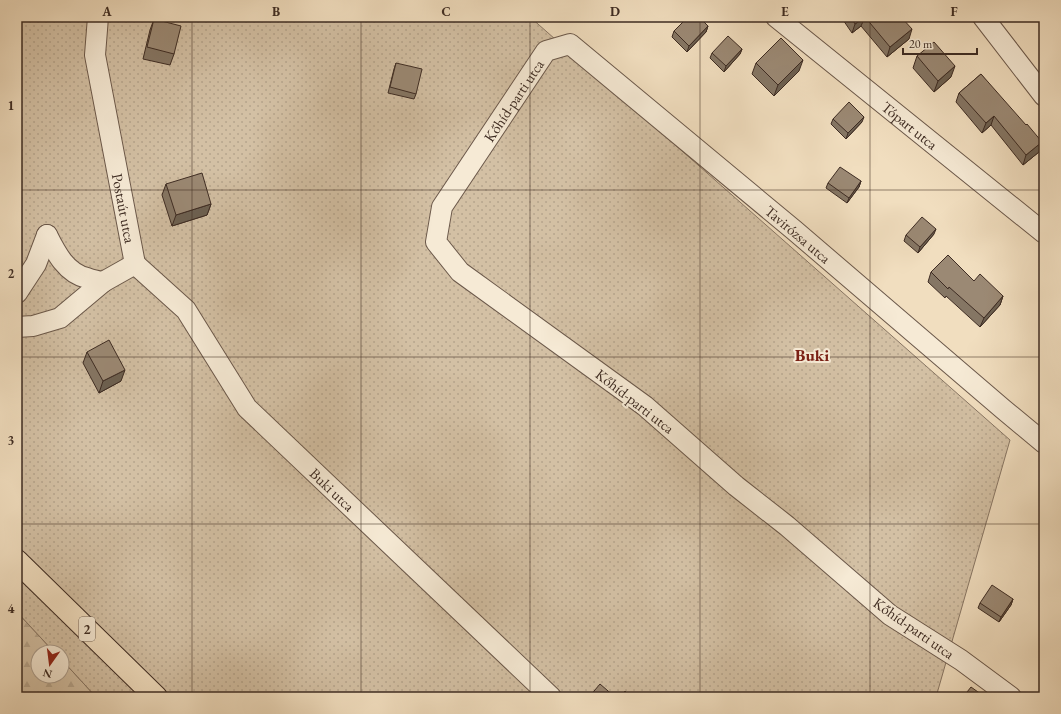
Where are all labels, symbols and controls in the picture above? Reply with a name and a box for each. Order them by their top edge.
text: A [101,3,112,20]
text: B [272,3,280,20]
text: C [441,3,451,20]
text: D [610,3,620,20]
text: E [781,3,789,20]
text: F [950,3,958,20]
scale bar [903,30,977,56]
text: 20 m [909,36,933,52]
street label: Kőhíd-parti utca [479,55,547,145]
text: 1 [8,97,15,114]
street label: Tópart utca [878,97,942,153]
street label: Postaút utca [108,172,140,245]
street label: Tavirózsa utca [761,201,835,267]
text: 2 [8,265,15,282]
district label: Buki [795,344,829,366]
street label: Kőhíd-parti utca [592,364,678,438]
text: 3 [8,432,15,449]
street label: Buki utca [306,463,359,515]
street label: Kőhíd-parti utca [870,593,958,663]
text: 4 [8,600,15,617]
road number: 2 [79,617,95,641]
north arrow [30,644,70,684]
text: N [41,666,54,682]

